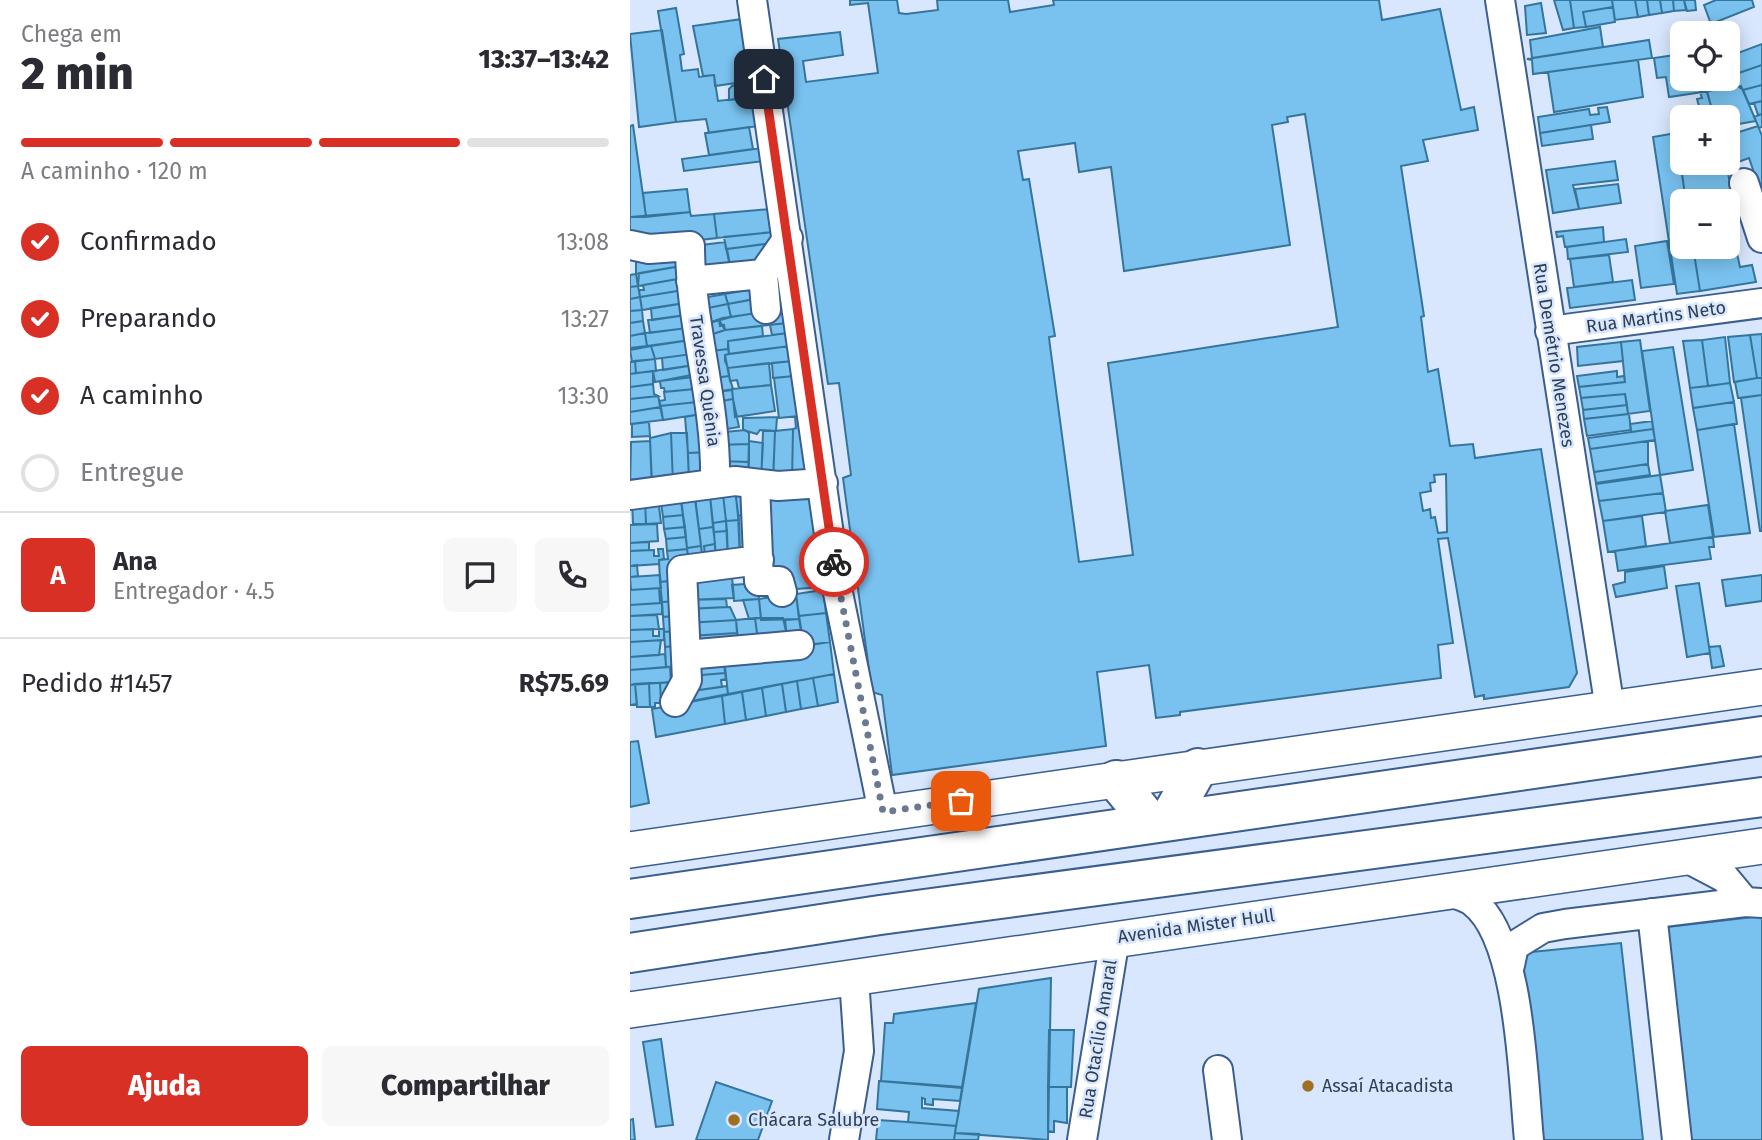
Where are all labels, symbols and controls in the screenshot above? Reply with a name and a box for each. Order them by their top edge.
text: Chega em [21,20,122,48]
map controls [1670,21,1740,259]
button: locate [1670,21,1740,91]
text: 13:37–13:42 [479,44,609,75]
text: 2 min [21,46,134,101]
pin [734,49,794,109]
icon: home [745,60,783,98]
button: + [1670,105,1740,175]
text: A caminho · 120 m [21,157,208,185]
button: − [1670,189,1740,259]
icon: check [21,223,59,261]
text: Confirmado [80,226,217,257]
text: 13:08 [557,228,609,256]
street label: Rua Demétrio Menezes [1529,261,1579,449]
street label: Rua Martins Neto [1585,296,1727,338]
icon: check [21,300,59,338]
text: Preparando [80,303,217,334]
text: 13:27 [561,305,609,333]
street label: Travessa Quênia [685,314,725,448]
icon: check [21,377,59,415]
text: A caminho [80,380,203,411]
text: 13:30 [558,382,609,410]
text: Entregue [80,457,184,488]
courier [799,527,869,597]
button: chat [443,538,517,612]
button: phone [535,538,609,612]
icon: bike [815,543,853,581]
text: Ana [113,546,158,577]
text: A [50,560,66,591]
text: Entregador · 4.5 [113,577,275,605]
text: Pedido #1457 [21,668,172,699]
text: R$75.69 [519,668,609,699]
pin [931,771,991,831]
icon: bag [942,782,980,820]
street label: Avenida Mister Hull [1116,904,1276,948]
street label: Rua Otacílio Amaral [1075,958,1121,1120]
button: Ajuda [21,1046,308,1126]
button: Compartilhar [322,1046,609,1126]
place label: Assaí Atacadista [1322,1075,1454,1097]
marker: Assaí Atacadista [1300,1078,1316,1094]
place label: Chácara Salubre [748,1109,879,1131]
marker: Chácara Salubre [726,1112,742,1128]

